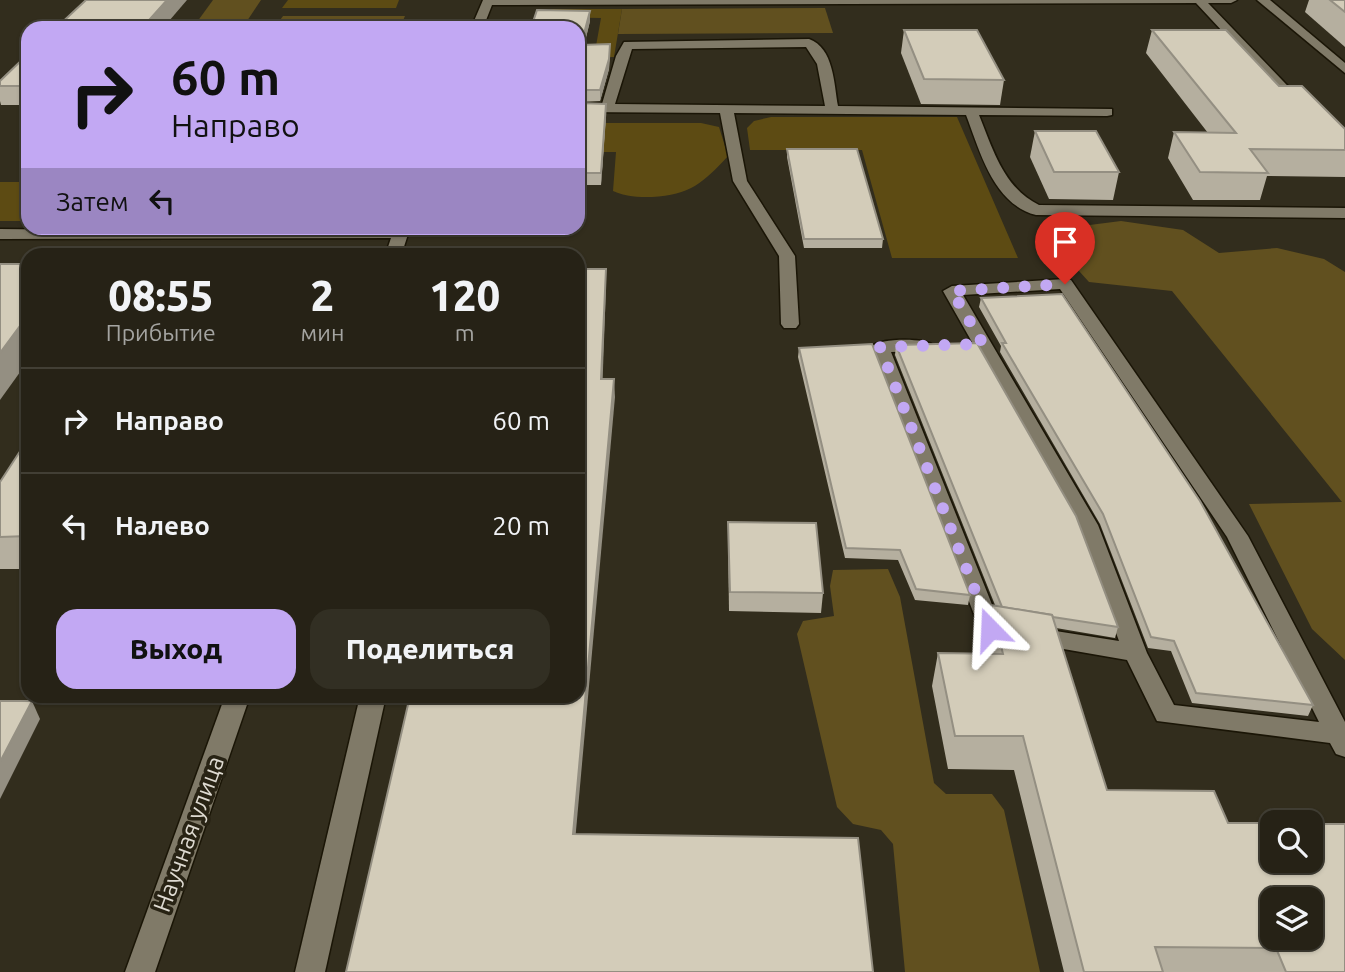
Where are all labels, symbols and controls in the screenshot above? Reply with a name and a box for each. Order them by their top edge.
icon: right [56,49,147,140]
text: 60 m [171,49,280,104]
text: Направо [171,107,300,143]
icon: left [143,182,181,220]
text: Затем [56,187,129,216]
pin [1035,212,1095,284]
icon: arrive [1046,223,1084,261]
text: 08:55 [108,272,213,319]
text: 2 [311,272,334,319]
text: 120 [429,272,500,319]
text: Прибытие [106,320,216,345]
text: мин [301,320,344,345]
text: m [455,320,475,345]
icon: right [56,402,94,440]
text: Направо [115,406,224,435]
text: 60 m [492,406,550,435]
icon: left [56,507,94,545]
text: Налево [115,511,210,540]
text: 20 m [492,511,550,540]
position arrow [953,592,1027,666]
button: Выход [56,609,296,689]
button: Поделиться [310,609,550,689]
street label: Научная улица [148,752,229,915]
map controls [1260,810,1323,950]
button: search [1260,810,1323,873]
button: layers [1260,887,1323,950]

